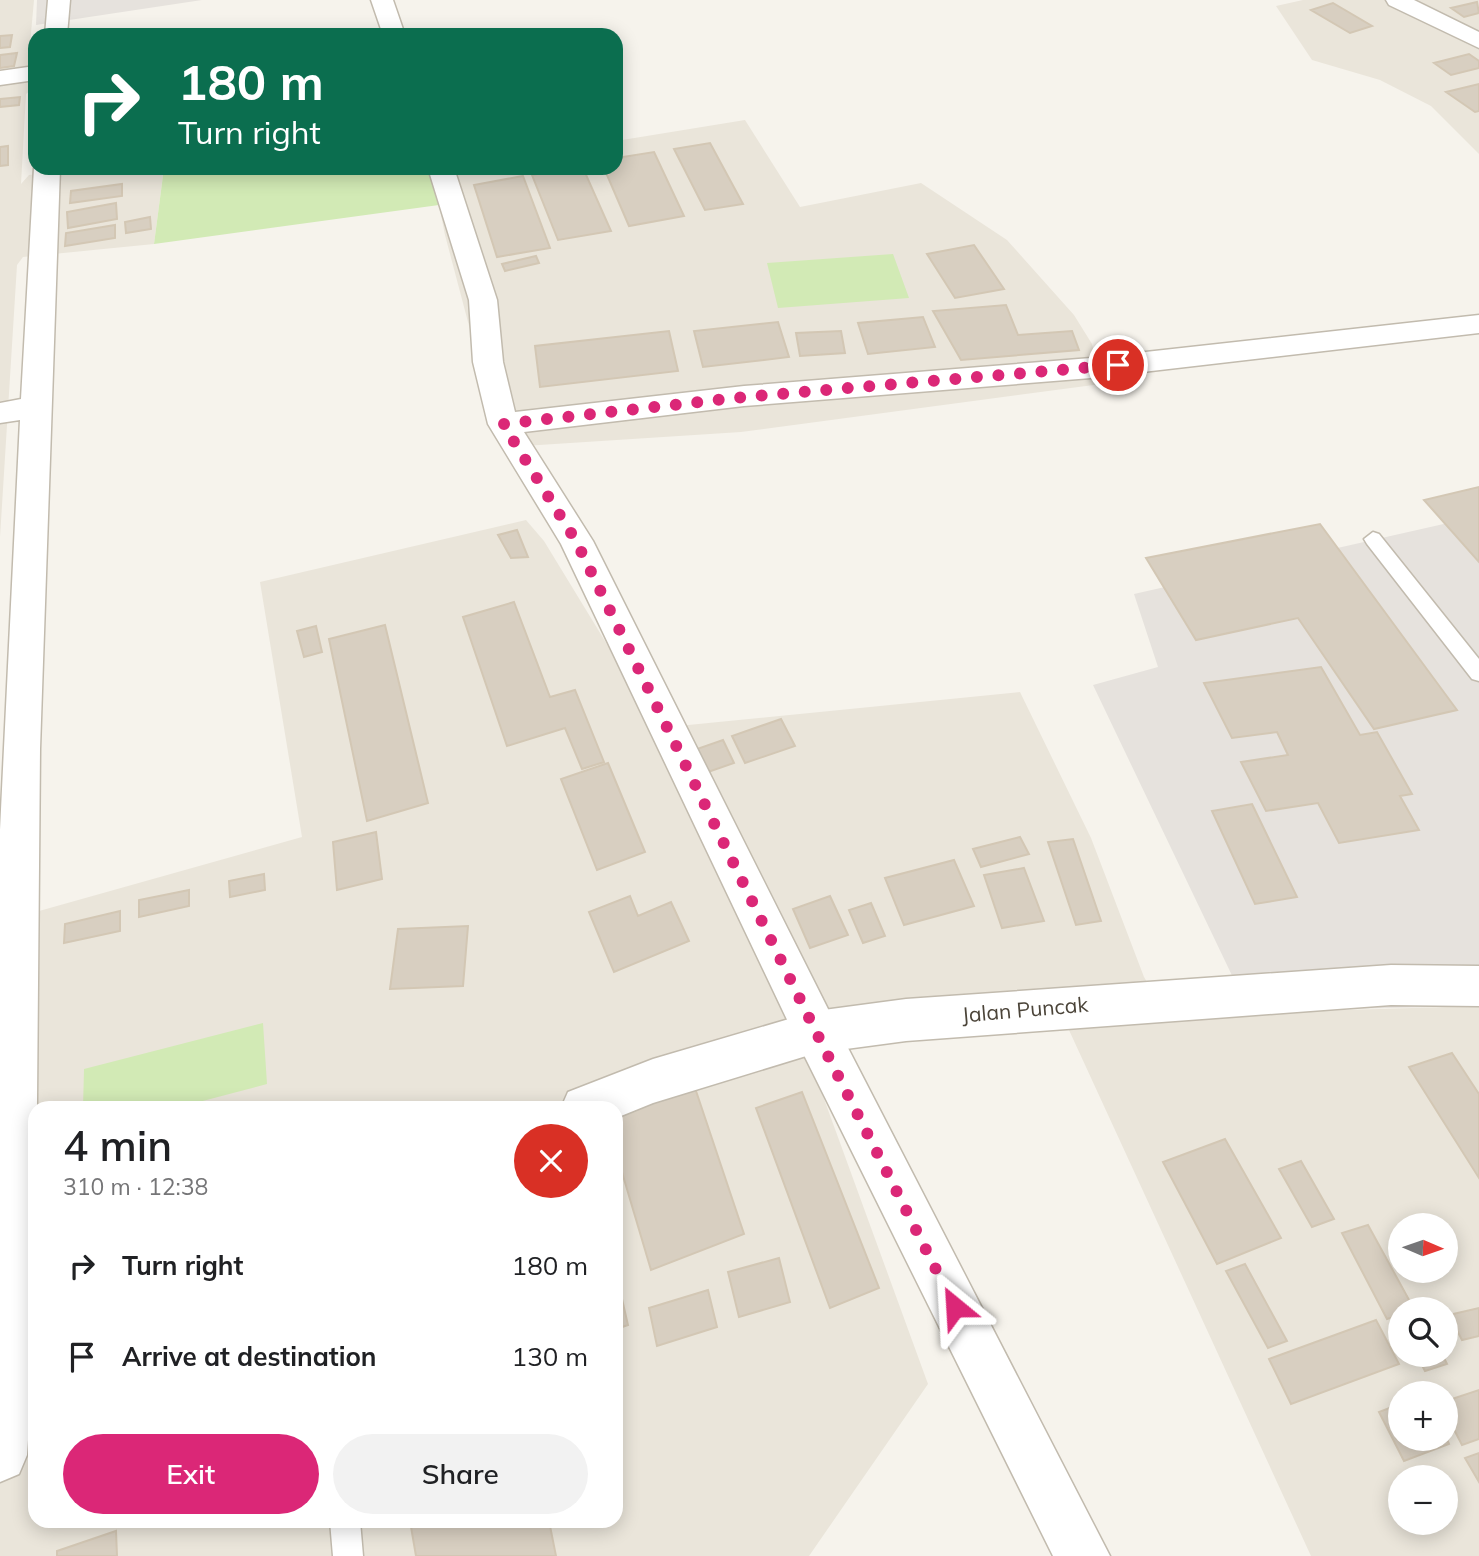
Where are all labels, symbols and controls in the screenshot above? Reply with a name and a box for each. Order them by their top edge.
text: 180 m [178,51,324,112]
icon: right [63,56,154,147]
text: Turn right [178,112,321,152]
pin [1088,335,1148,395]
icon: arrive [1099,346,1137,384]
street label: Jalan Puncak [961,991,1089,1027]
text: 4 min [63,1119,172,1172]
button: close [514,1124,588,1198]
text: 310 m · 12:38 [63,1172,208,1201]
north arrow [1388,1213,1458,1283]
map controls [1388,1213,1458,1535]
icon: right [63,1247,101,1285]
text: Turn right [122,1249,243,1282]
text: 180 m [512,1249,588,1282]
position arrow [918,1270,992,1344]
button: search [1388,1297,1458,1367]
icon: arrive [63,1338,101,1376]
text: Arrive at destination [122,1340,377,1373]
text: 130 m [512,1340,588,1373]
button: + [1388,1381,1458,1451]
button: Exit [63,1434,319,1514]
button: Share [333,1434,588,1514]
button: − [1388,1465,1458,1535]

